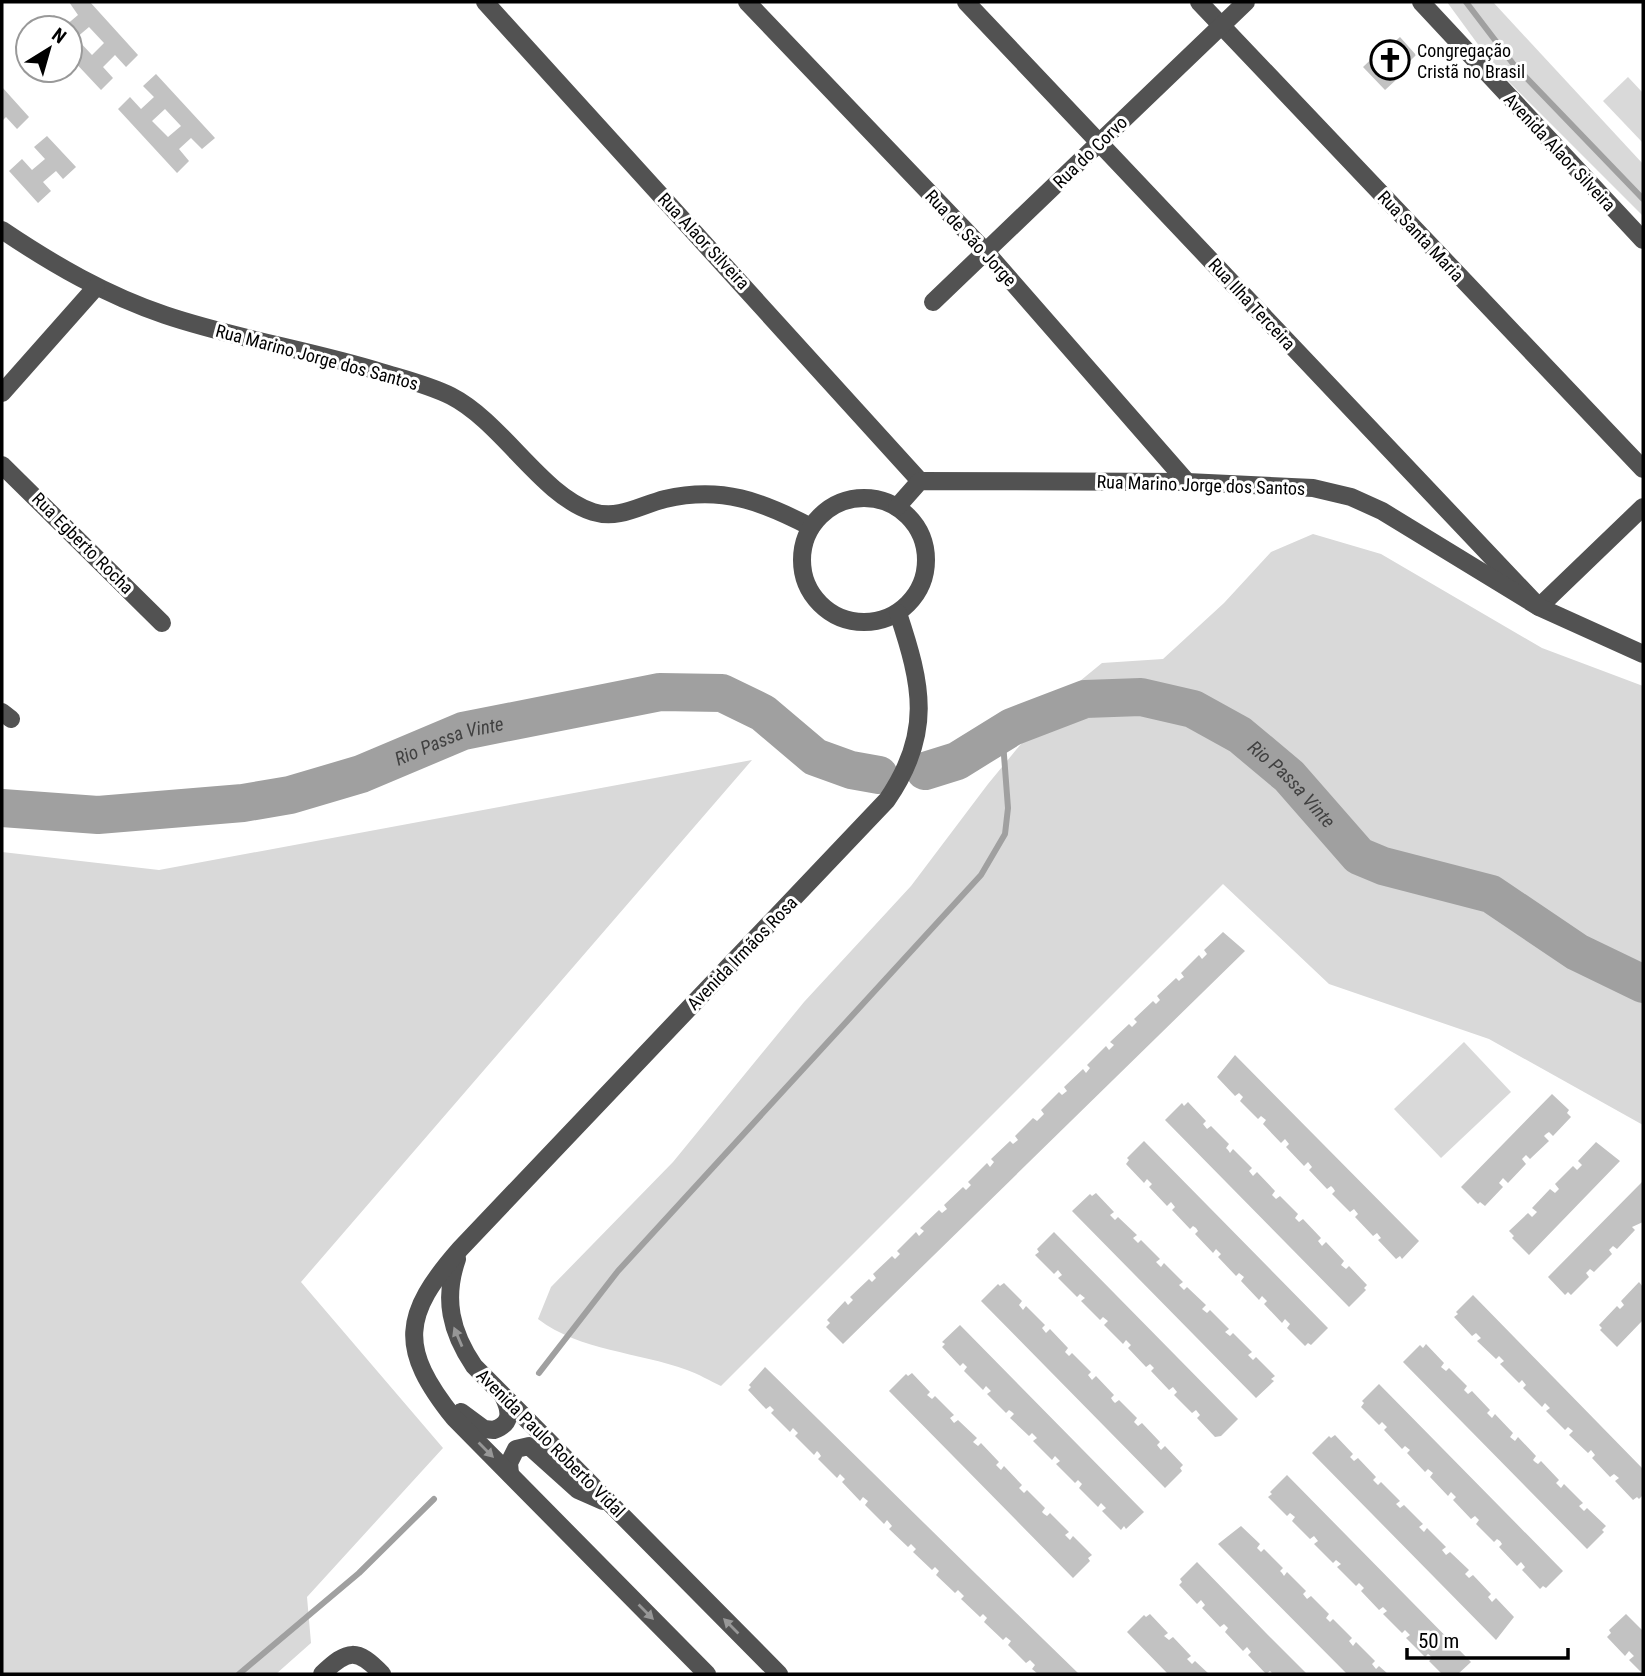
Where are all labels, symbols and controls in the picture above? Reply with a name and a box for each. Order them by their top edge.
north arrow [14,14,84,84]
text: N [47,23,70,49]
church icon: Congregação Cristã no Brasil [1369,39,1411,81]
place label: Congregação Cristã no Brasil [1417,40,1525,82]
street label: Avenida Alaor Silveira [1500,89,1620,215]
street label: Rua do Corvo [1049,112,1131,192]
street label: Rua de São Jorge [921,185,1021,291]
street label: Rua Santa Maria [1374,186,1468,286]
street label: Rua Alaor Silveira [654,188,754,294]
street label: Rua Ilha Terceira [1204,254,1300,354]
street label: Rua Marino Jorge dos Santos [214,320,420,394]
street label: Rua Marino Jorge dos Santos [1096,471,1306,499]
street label: Rua Egberto Rocha [28,488,138,598]
water label: Rio Passa Vinte [391,712,505,770]
water label: Rio Passa Vinte [1244,735,1340,832]
street label: Avenida Irmãos Rosa [683,892,801,1014]
one-way arrow [452,1326,463,1347]
street label: Avenida Paulo Roberto Vidal [472,1364,630,1522]
one-way arrow [477,1442,494,1458]
one-way arrow [637,1603,653,1620]
scale bar [1407,1616,1568,1660]
one-way arrow [723,1618,740,1634]
text: 50 m [1418,1629,1459,1653]

